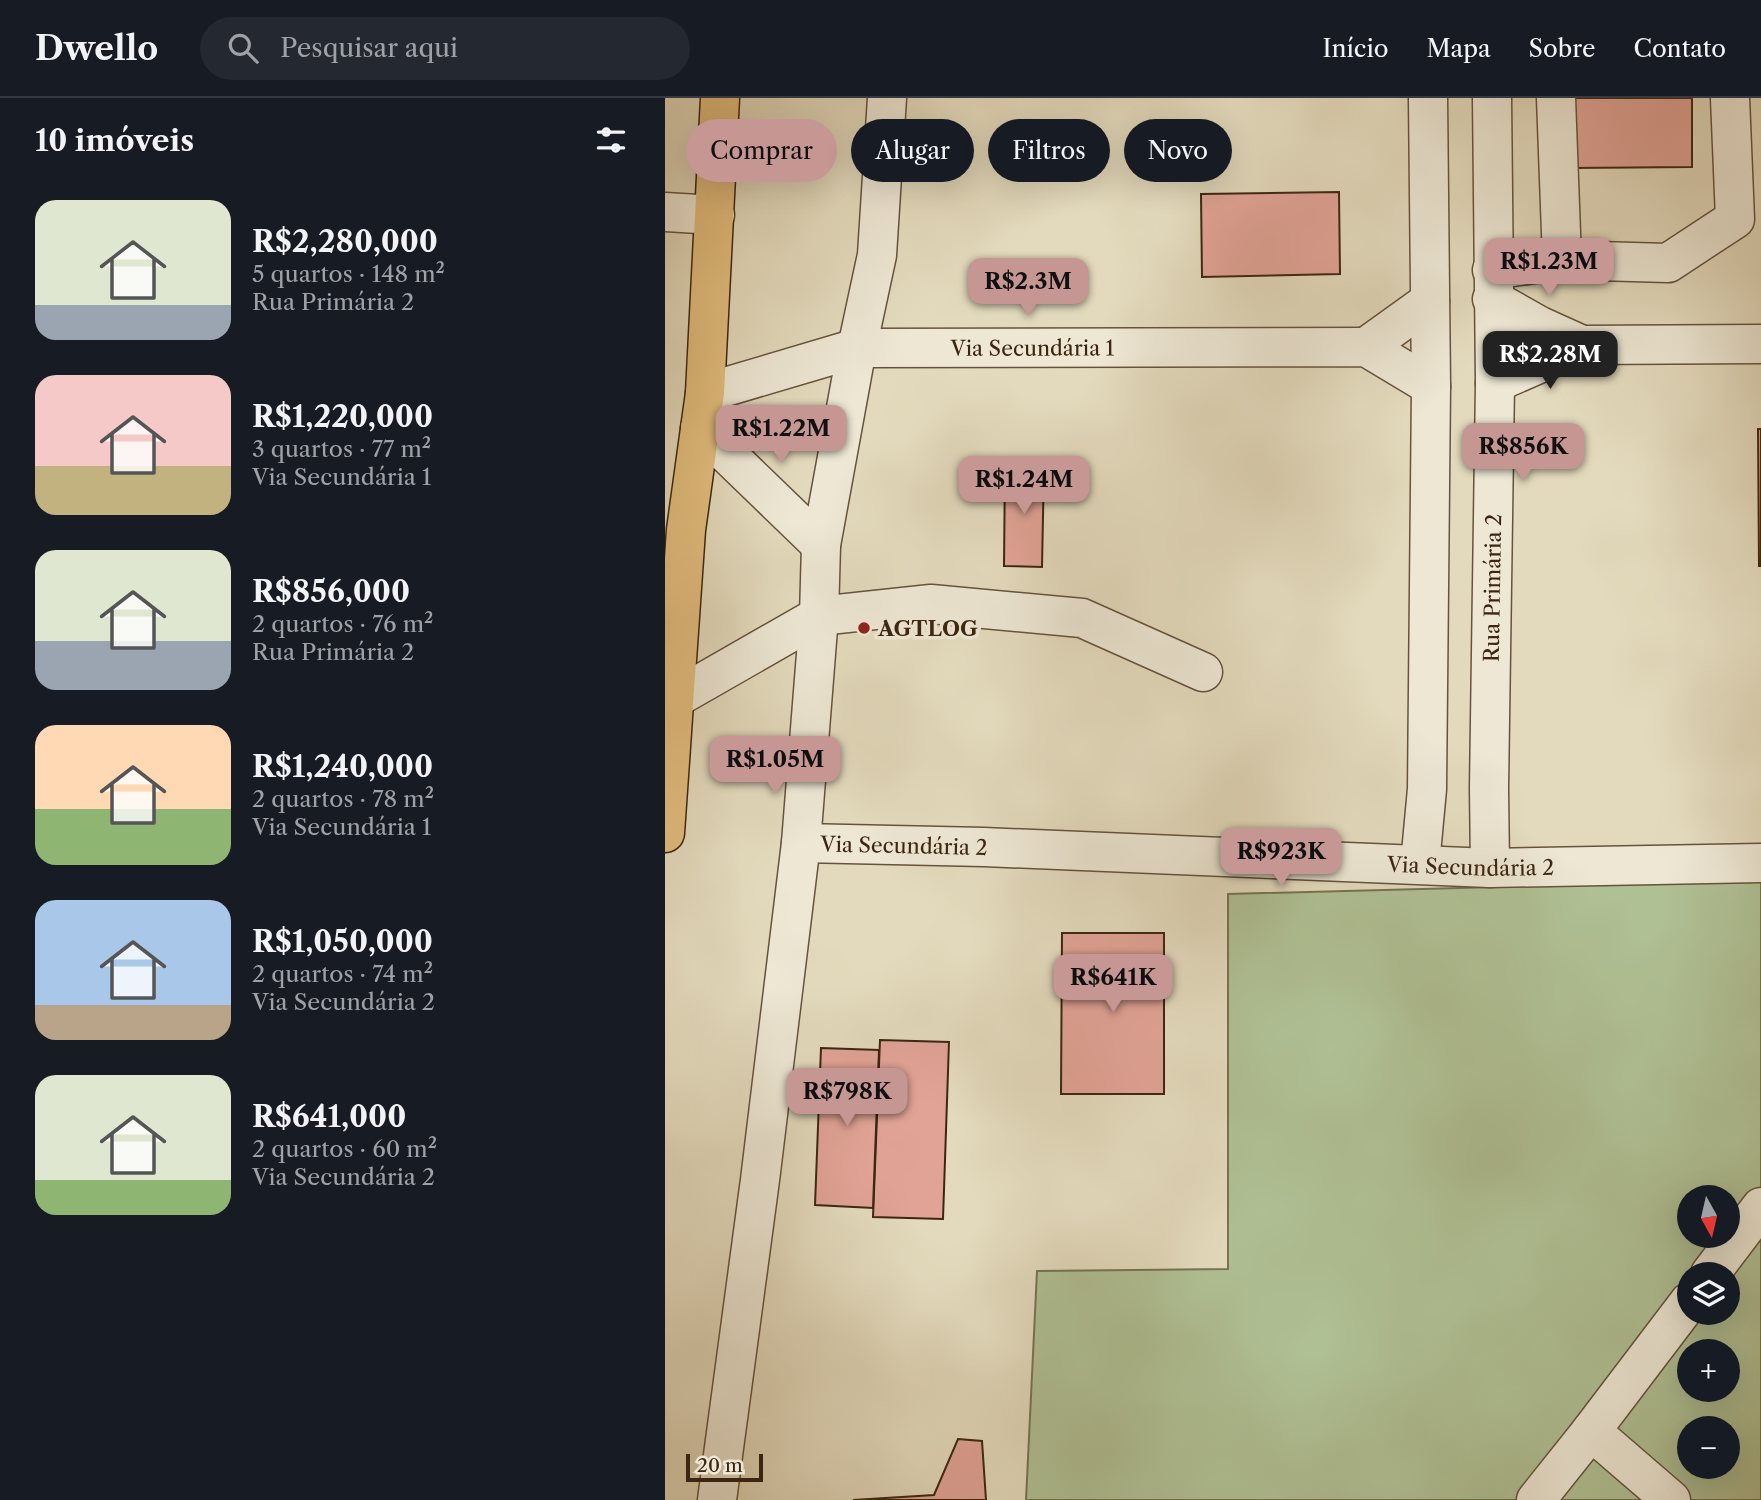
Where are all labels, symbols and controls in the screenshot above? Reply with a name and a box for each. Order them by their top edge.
search box [200,17,690,80]
text: Dwello [35,28,158,69]
icon: search [224,29,262,67]
text: Pesquisar aqui [280,32,458,64]
text: Início [1322,34,1388,63]
text: Mapa [1426,34,1491,63]
text: Sobre [1529,34,1595,63]
text: Contato [1633,34,1726,63]
chip: Comprar [686,119,837,182]
chip: Alugar [851,119,974,182]
chip: Filtros [988,119,1110,182]
chip: Novo [1124,119,1232,182]
icon: filters [592,121,630,159]
text: 10 imóveis [35,122,194,159]
text: R$2,280,000 [252,223,438,260]
icon: home [91,228,175,312]
pin: R$1.23M [1484,238,1614,298]
text: R$1.23M [1500,247,1598,275]
pin: R$2.3M [971,258,1085,318]
text: 5 quartos · 148 m² [252,260,445,288]
text: R$2.3M [984,267,1072,295]
text: Rua Primária 2 [252,288,414,316]
pin: R$2.28M [1485,331,1615,391]
street label: Via Secundária 1 [950,335,1115,360]
text: R$2.28M [1499,340,1601,368]
text: R$1,220,000 [252,398,433,435]
icon: home [91,403,175,487]
pin: R$1.22M [716,406,846,465]
text: R$1.22M [732,414,830,442]
pin: R$856K [1466,424,1580,483]
text: R$856K [1478,432,1568,460]
text: 3 quartos · 77 m² [252,435,431,463]
pin: R$1.24M [959,456,1089,516]
text: Via Secundária 1 [252,463,431,491]
text: R$1.24M [975,465,1073,493]
street label: Rua Primária 2 [1478,514,1506,662]
text: R$856,000 [252,573,410,610]
icon: home [91,578,175,662]
text: 2 quartos · 76 m² [252,610,433,638]
place label: AGTLOG [877,616,978,641]
marker: AGTLOG [856,620,872,636]
text: Rua Primária 2 [252,638,414,666]
pin: R$1.05M [710,736,840,796]
text: R$1.05M [726,745,824,773]
text: R$1,240,000 [252,748,433,785]
icon: home [91,753,175,837]
text: 2 quartos · 78 m² [252,785,434,813]
text: Via Secundária 1 [252,813,431,841]
pin: R$923K [1224,828,1338,888]
street label: Via Secundária 2 [819,831,988,860]
text: R$923K [1236,837,1326,865]
street label: Via Secundária 2 [1386,851,1554,881]
text: R$1,050,000 [252,923,433,960]
icon: home [91,928,175,1012]
pin: R$641K [1056,954,1170,1014]
text: 2 quartos · 74 m² [252,960,433,988]
text: R$641K [1070,963,1156,991]
text: Via Secundária 2 [252,988,435,1016]
pin: R$798K [790,1068,904,1128]
text: R$798K [803,1077,891,1105]
text: R$641,000 [252,1098,406,1135]
icon: home [91,1103,175,1187]
text: 2 quartos · 60 m² [252,1135,437,1163]
text: Via Secundária 2 [252,1163,435,1191]
north arrow [1677,1185,1739,1248]
map controls [1677,1185,1740,1479]
button: layers [1677,1262,1740,1325]
button: + [1677,1339,1740,1402]
button: − [1677,1416,1740,1479]
scale bar [686,1451,763,1483]
text: 20 m [697,1454,743,1477]

